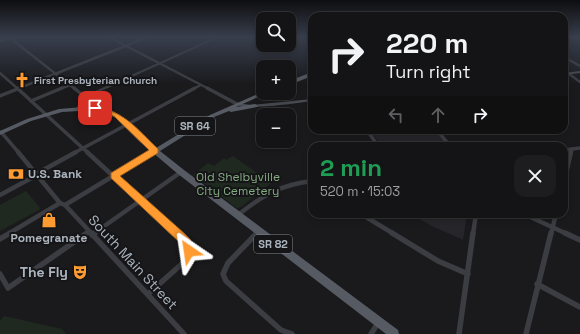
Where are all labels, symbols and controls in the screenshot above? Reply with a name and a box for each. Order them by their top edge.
map controls [256,12,296,148]
button: search [256,12,296,52]
text: 220 m [386,25,468,61]
icon: right [320,28,372,80]
button: + [256,60,296,100]
text: Turn right [386,60,470,83]
church icon: First Presbyterian Church [13,71,31,89]
place label: First Presbyterian Church [34,74,157,87]
pin [78,91,112,125]
icon: arrive [84,97,106,119]
icon: left [385,104,407,126]
icon: ahead [427,104,449,126]
icon: right [469,104,491,126]
button: − [256,108,296,148]
road number: SR 64 [175,117,215,135]
text: 2 min [320,152,382,183]
button: close [514,155,556,197]
bank icon: U.S. Bank [7,165,25,183]
place label: U.S. Bank [28,166,82,182]
park label: Old Shelbyville City Cemetery [196,169,280,199]
text: 520 m · 15:03 [320,183,400,200]
shop icon: Pomegranate [40,211,58,229]
street label: South Main Street [84,211,182,313]
place label: Pomegranate [11,230,88,246]
position arrow [168,230,210,272]
road number: SR 82 [254,235,292,253]
place label: The Fly [20,263,68,281]
theatre icon: The Fly [71,263,89,281]

